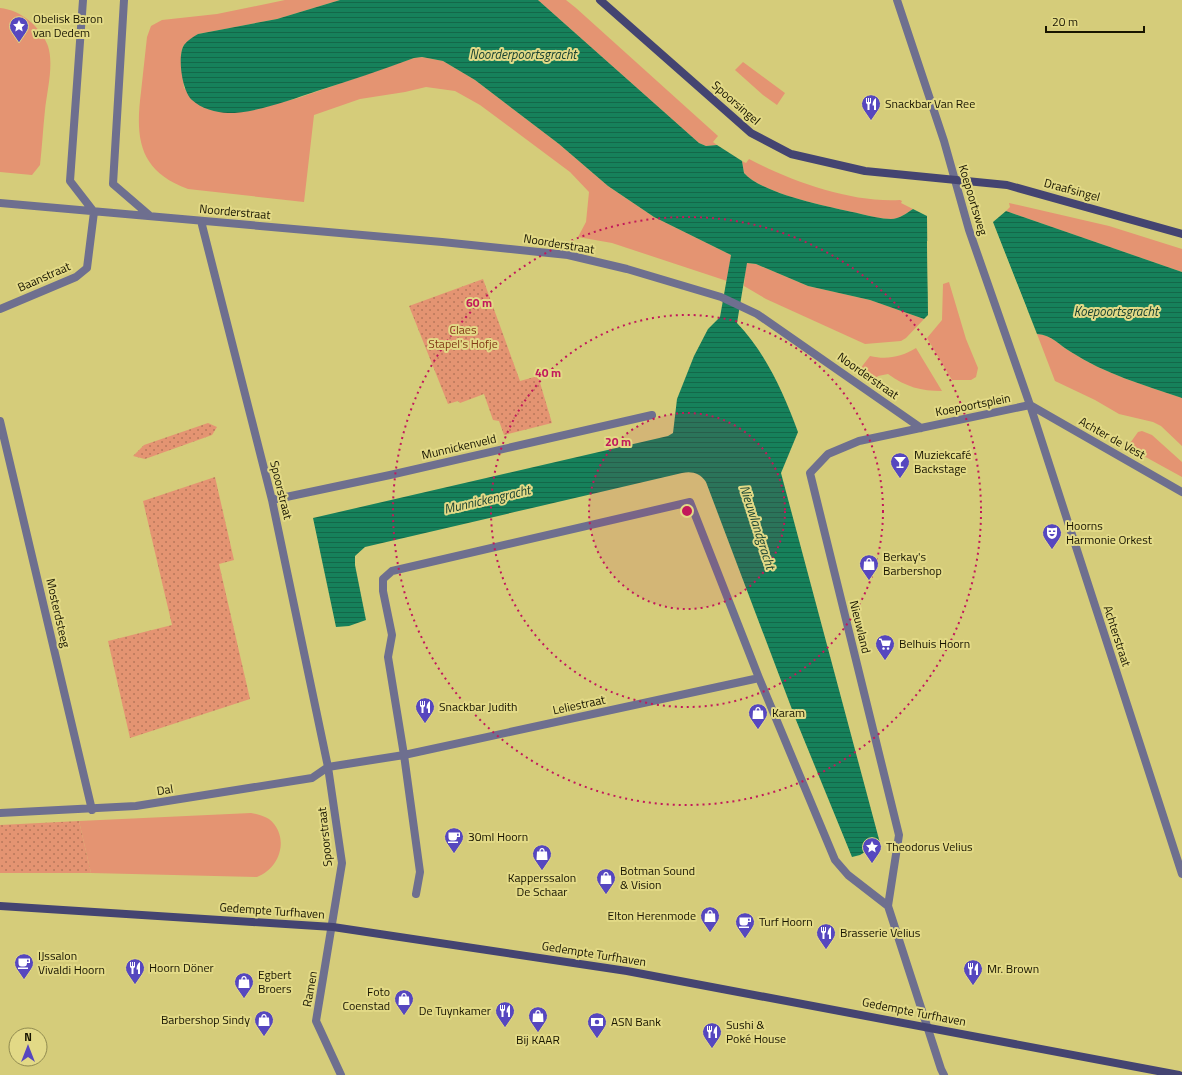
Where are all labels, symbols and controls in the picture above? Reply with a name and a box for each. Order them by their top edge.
scale bar [1046,8,1144,34]
place label: Obelisk Baron van Dedem [33,9,103,42]
text: 20 m [1052,12,1078,31]
place icon: Obelisk Baron van Dedem [8,15,30,43]
water label: Noorderpoortsgracht [470,44,578,64]
street label: Spoorsingel [708,76,765,129]
restaurant icon: Snackbar Van Ree [860,93,882,121]
place label: Snackbar Van Ree [885,94,975,113]
street label: Koepoortsweg [954,162,993,238]
street label: Draafsingel [1042,173,1102,206]
street label: Noorderstraat [199,199,272,224]
street label: Noorderstraat [522,229,597,259]
street label: Baanstraat [14,256,74,297]
text: 60 m [466,293,492,312]
water label: Koepoortsgracht [1074,301,1160,321]
park label: Claes Stapel's Hofje [428,320,498,353]
street label: Noorderstraat [834,347,904,404]
text: 40 m [535,363,561,382]
street label: Koepoortsplein [934,388,1012,421]
street label: Achter de Vest [1076,411,1150,464]
street label: Munnickenveld [420,429,498,464]
text: 20 m [605,432,631,451]
place label: Muziekcafé Backstage [914,445,971,478]
bar icon: Muziekcafé Backstage [889,451,911,479]
street label: Spoorstraat [265,459,298,522]
water label: Munnickengracht [442,479,534,519]
water label: Nieuwlandgracht [735,482,782,573]
centre of rings [680,504,694,518]
place label: Hoorns Harmonie Orkest [1066,516,1153,549]
theatre icon: Hoorns Harmonie Orkest [1041,522,1063,550]
place label: Berkay's Barbershop [883,547,942,580]
shop icon: Berkay's Barbershop [858,553,880,581]
street label: Mosterdsteeg [41,576,76,649]
street label: Nieuwland [845,598,876,655]
street label: Achterstraat [1099,603,1137,670]
supermarket icon: Belhuis Hoorn [874,633,896,661]
place label: Belhuis Hoorn [899,634,970,653]
street label: Leliestraat [551,690,608,719]
restaurant icon: Snackbar Judith [414,696,436,724]
place label: Snackbar Judith [439,697,518,716]
shop icon: Karam [747,702,769,730]
place label: Karam [772,703,805,722]
street label: Dal [155,779,175,800]
street label: Spoorstraat [312,806,337,868]
cafe icon: 30ml Hoorn [443,826,465,854]
place label: 30ml Hoorn [468,827,528,846]
place icon: Theodorus Velius [861,836,883,864]
place label: Theodorus Velius [886,837,973,856]
shop icon: Kapperssalon De Schaar [531,843,553,871]
place label: Botman Sound & Vision [620,861,695,894]
shop icon: Botman Sound & Vision [595,867,617,895]
place label: Kapperssalon De Schaar [508,868,576,901]
street label: Gedempte Turfhaven [219,897,325,924]
shop icon: Elton Herenmode [699,905,721,933]
place label: Elton Herenmode [608,906,696,925]
cafe icon: Turf Hoorn [734,911,756,939]
place label: Turf Hoorn [759,912,813,931]
restaurant icon: Brasserie Velius [815,922,837,950]
place label: Brasserie Velius [840,923,921,942]
street label: Gedempte Turfhaven [541,936,648,971]
place label: IJssalon Vivaldi Hoorn [38,946,105,979]
cafe icon: IJssalon Vivaldi Hoorn [13,952,35,980]
restaurant icon: Hoorn Döner [124,957,146,985]
place label: Hoorn Döner [149,958,214,977]
restaurant icon: Mr. Brown [962,958,984,986]
place label: Mr. Brown [987,959,1039,978]
place label: Egbert Broers [258,965,292,998]
street label: Ramen [297,970,322,1008]
shop icon: Egbert Broers [233,971,255,999]
place label: Foto Coenstad [343,982,390,1015]
shop icon: Foto Coenstad [393,988,415,1016]
street label: Gedempte Turfhaven [861,992,968,1031]
restaurant icon: De Tuynkamer [494,1000,516,1028]
place label: De Tuynkamer [419,1001,491,1020]
shop icon: Bij KAAR [527,1005,549,1033]
shop icon: Barbershop Sindy [253,1009,275,1037]
place label: Barbershop Sindy [161,1010,250,1029]
bank icon: ASN Bank [586,1011,608,1039]
place label: ASN Bank [611,1012,661,1031]
place label: Sushi & Poké House [726,1015,786,1048]
restaurant icon: Sushi & Poké House [701,1021,723,1049]
north arrow [8,1027,48,1067]
text: N [24,1029,32,1045]
place label: Bij KAAR [516,1030,560,1049]

